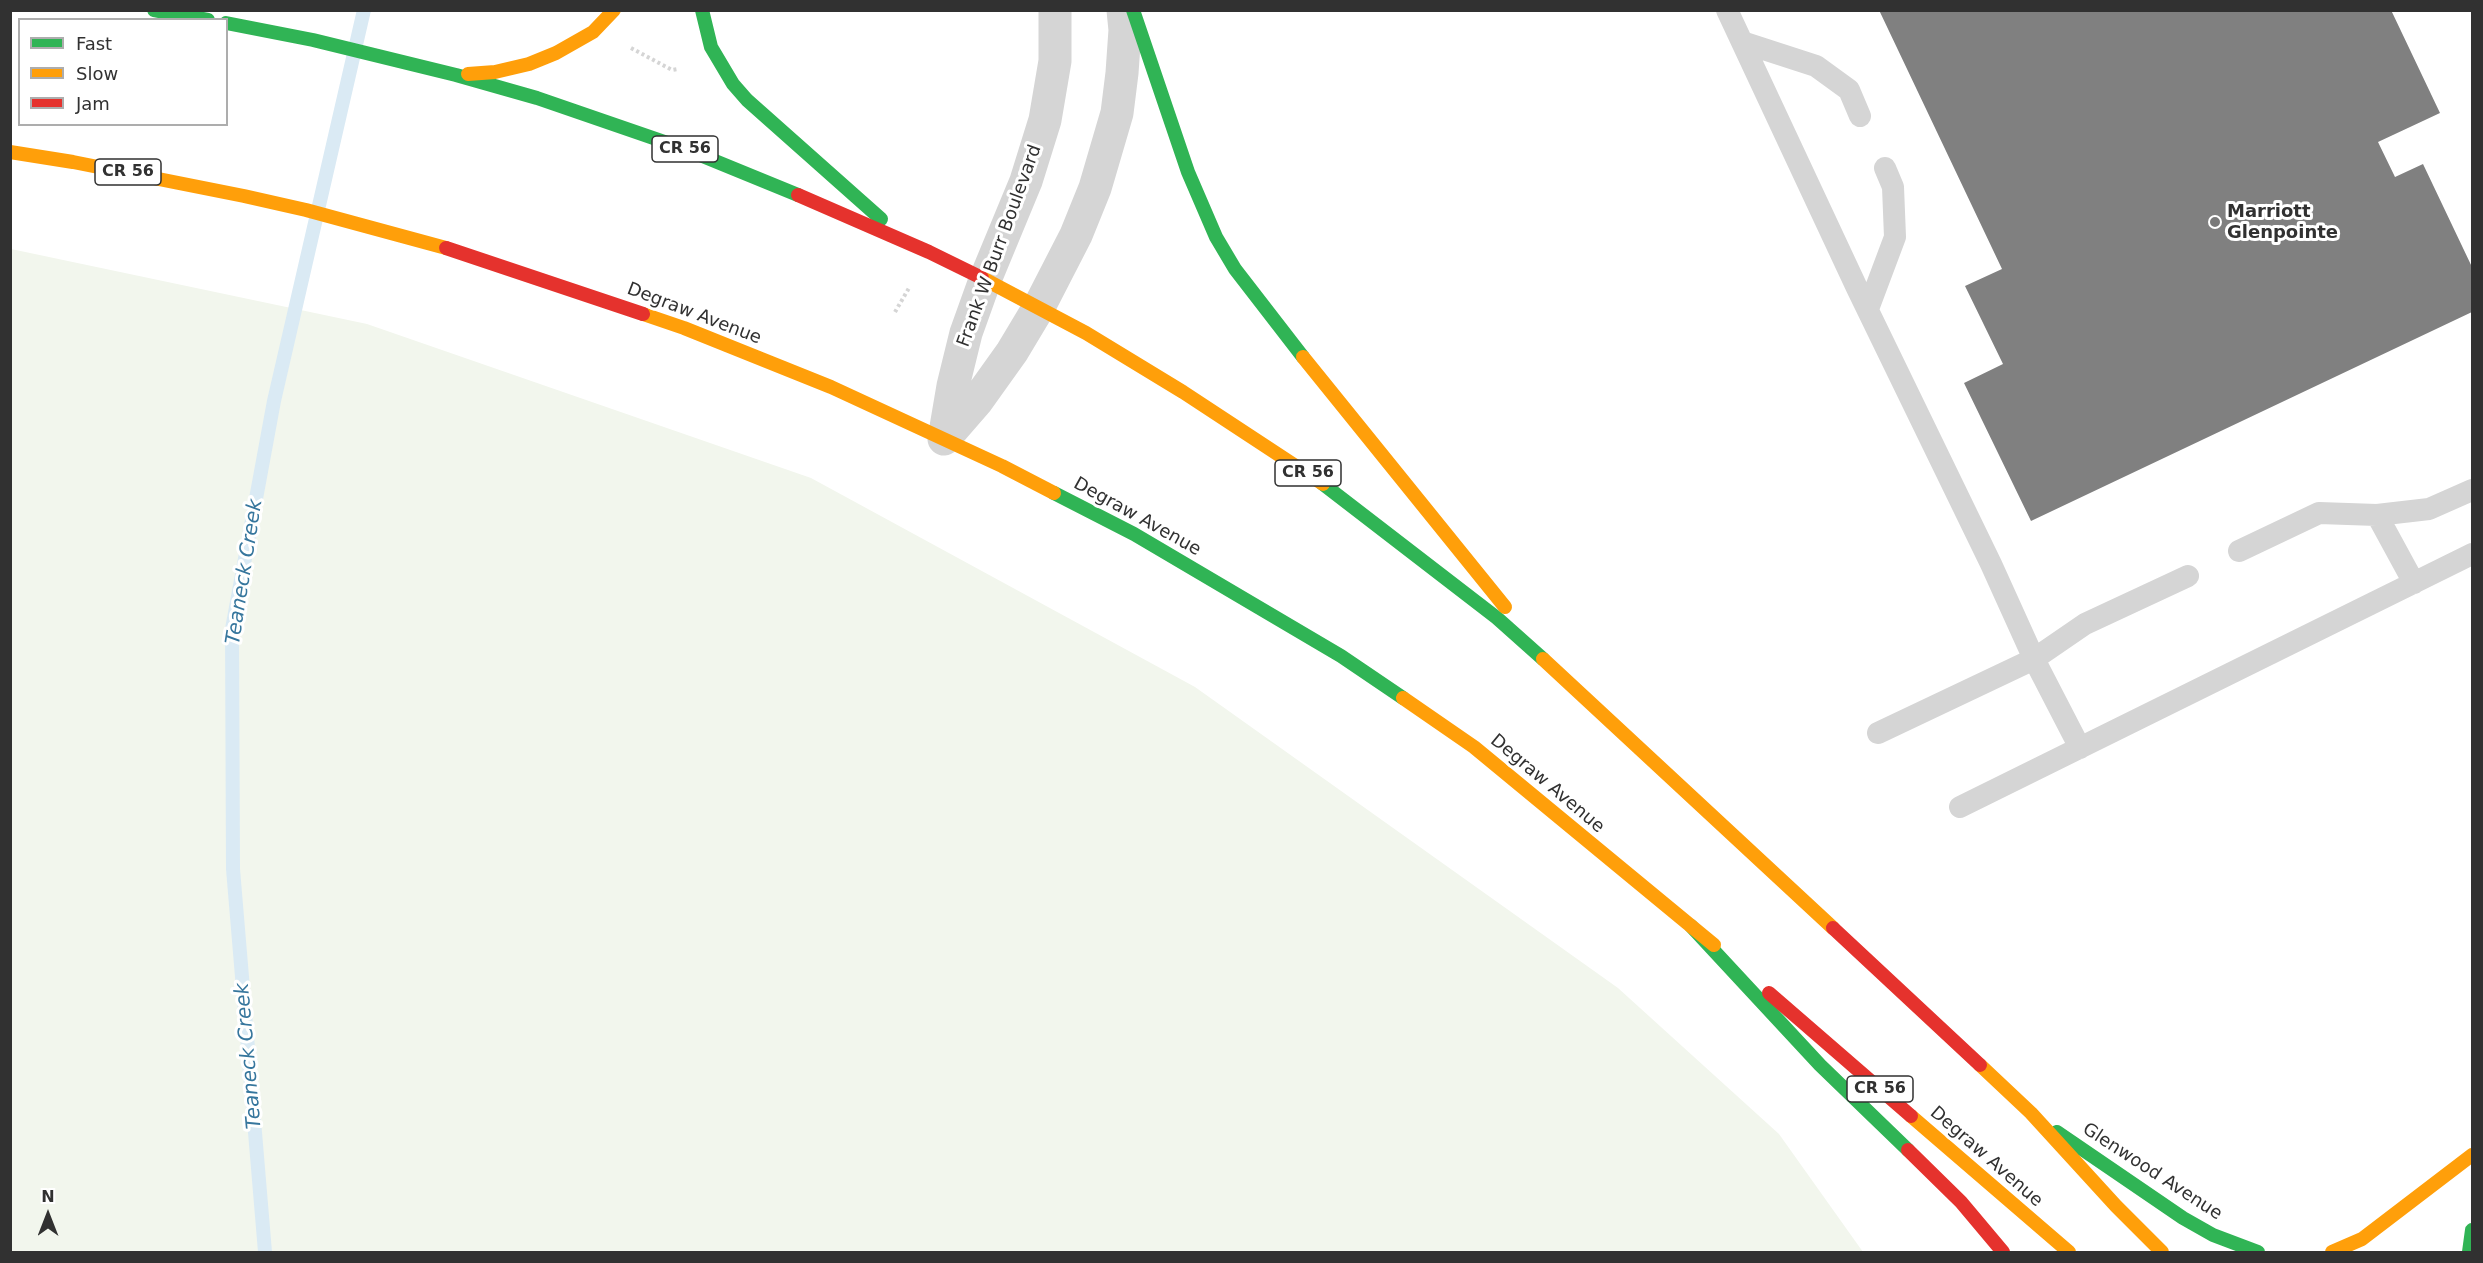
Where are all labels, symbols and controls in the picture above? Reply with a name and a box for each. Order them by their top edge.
legend [18,18,228,126]
text: Fast [76,33,112,54]
text: Slow [76,63,118,84]
text: Jam [76,93,110,114]
road number: CR 56 [652,136,718,162]
street label: Frank W Burr Boulevard [953,142,1047,350]
road number: CR 56 [95,159,161,185]
place label: Marriott Glenpointe [2227,201,2338,244]
marker: Marriott Glenpointe [2208,215,2222,229]
street label: Degraw Avenue [624,278,764,350]
road number: CR 56 [1275,460,1341,486]
street label: Degraw Avenue [1070,473,1204,561]
water label: Teaneck Creek [222,498,268,646]
street label: Degraw Avenue [1486,730,1608,838]
water label: Teaneck Creek [231,982,267,1130]
road number: CR 56 [1847,1076,1913,1102]
street label: Degraw Avenue [1925,1102,2047,1212]
street label: Glenwood Avenue [2078,1119,2226,1225]
north arrow [18,1185,78,1245]
text: N [41,1187,55,1206]

